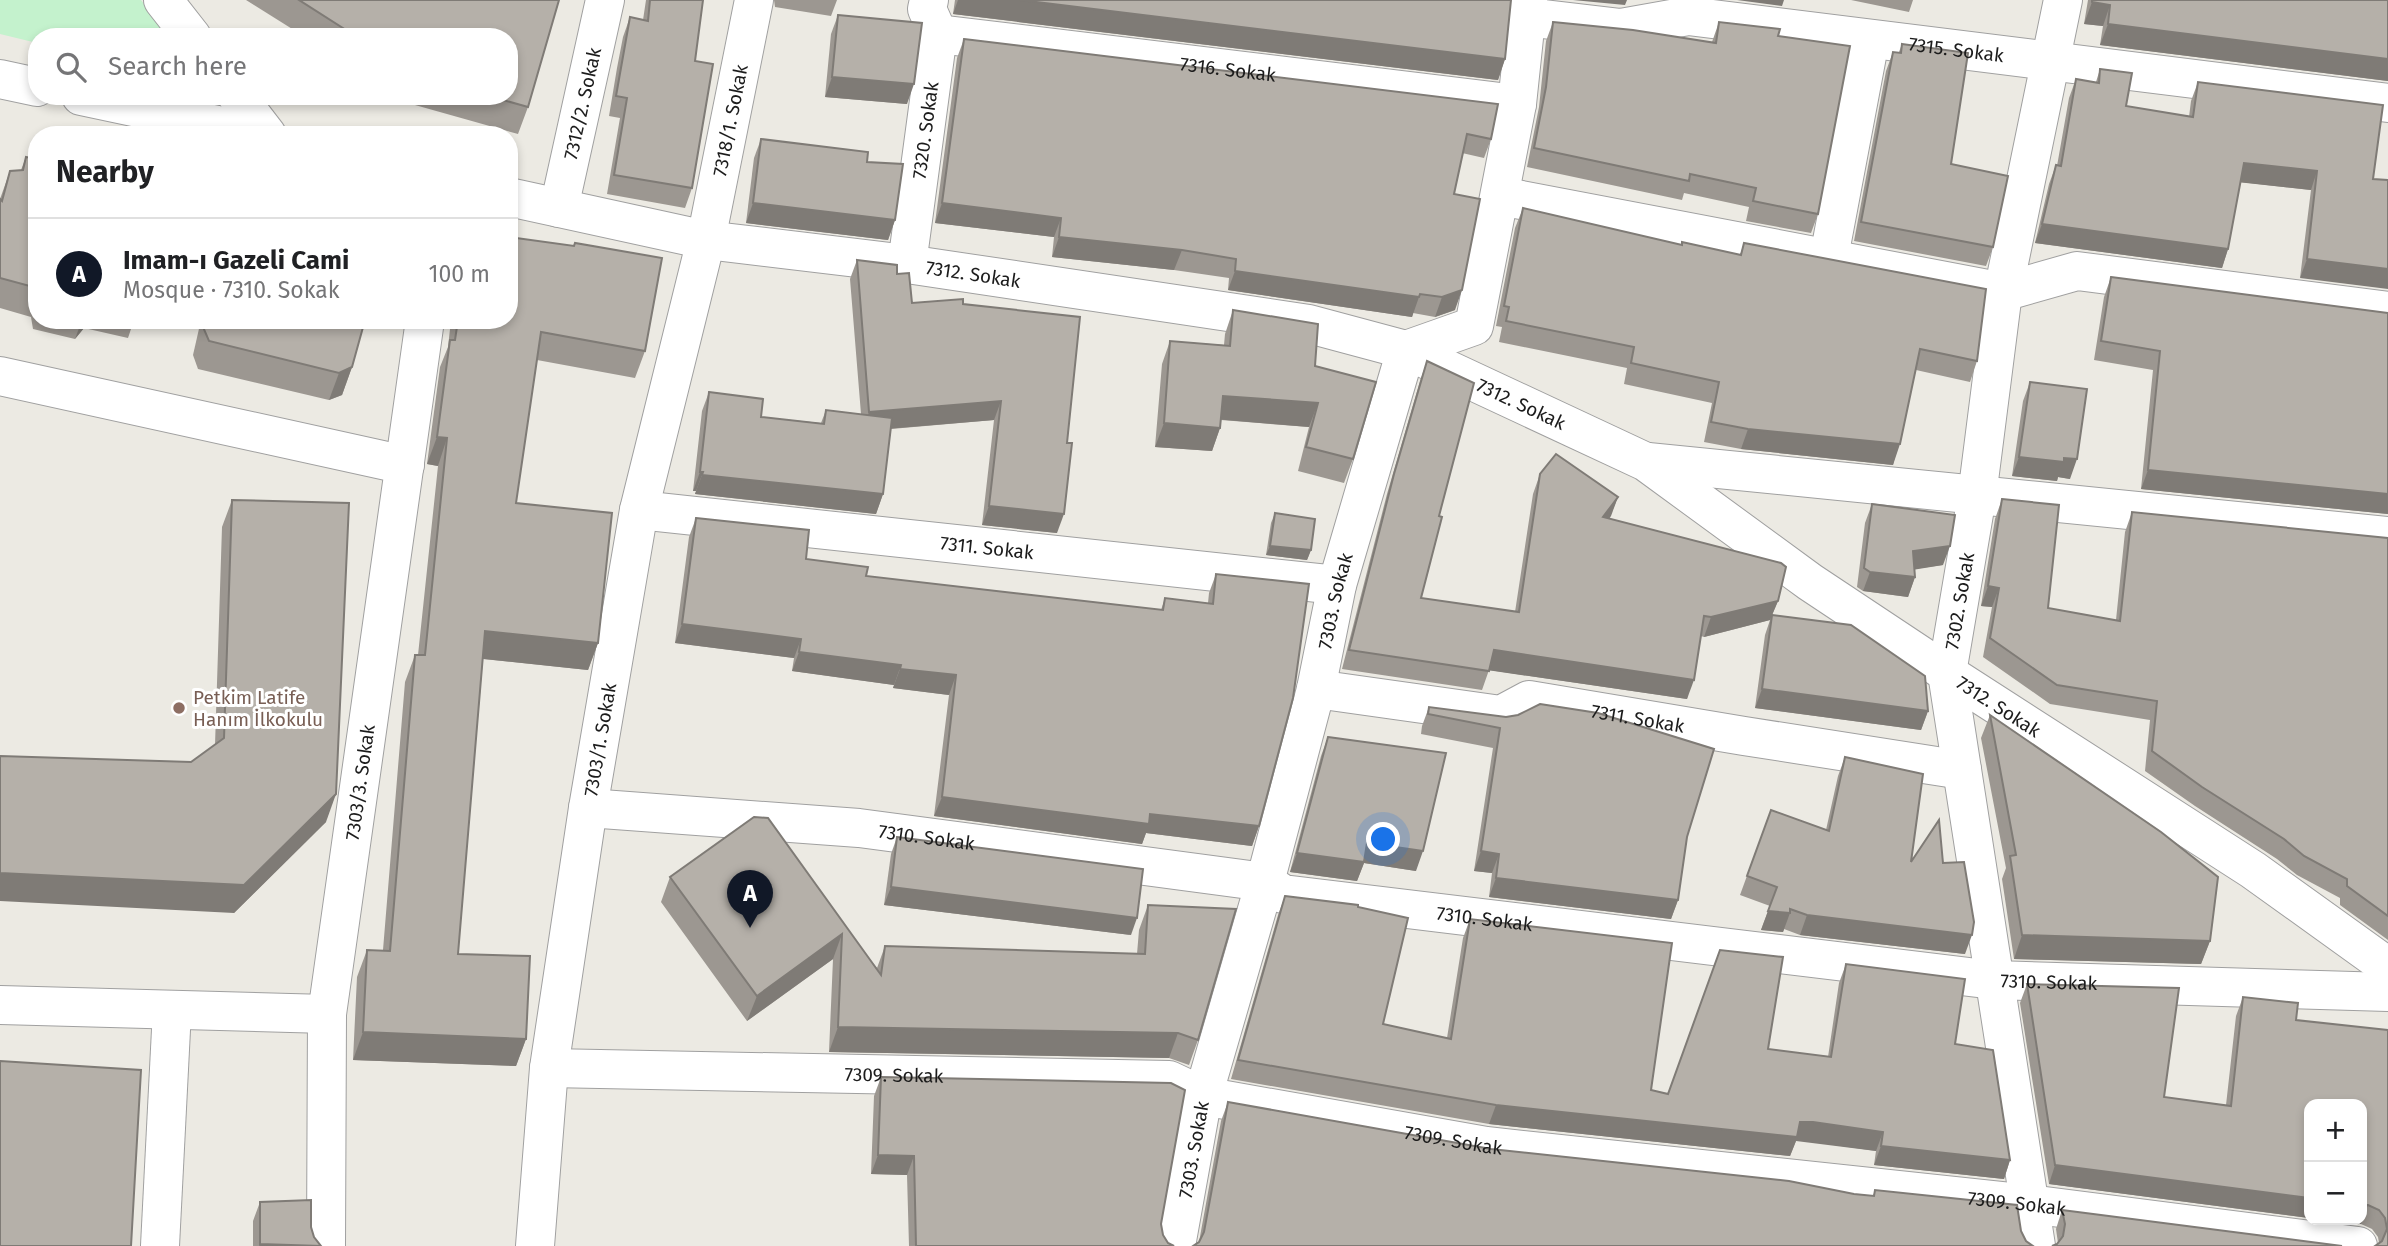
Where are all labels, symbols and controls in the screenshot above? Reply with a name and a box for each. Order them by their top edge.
search box [28,28,518,105]
street label: 7315. Sokak [1907,32,2005,67]
street label: 7312/2. Sokak [559,45,606,162]
icon: search [52,48,90,86]
text: Search here [108,51,247,82]
street label: 7316. Sokak [1179,52,1277,86]
street label: 7318/1. Sokak [708,62,752,178]
street label: 7320. Sokak [907,80,943,180]
text: Nearby [56,154,154,190]
text: Imam-ı Gazeli Cami [123,245,349,276]
street label: 7312. Sokak [924,255,1022,292]
text: A [72,260,86,288]
text: 100 m [429,260,490,288]
text: Mosque · 7310. Sokak [123,276,339,304]
street label: 7312. Sokak [1473,373,1570,434]
street label: 7311. Sokak [939,531,1035,564]
street label: 7303. Sokak [1313,550,1357,651]
street label: 7302. Sokak [1940,550,1979,651]
street label: 7312. Sokak [1952,671,2045,742]
street label: 7303/1. Sokak [579,681,621,798]
place label: Petkim Latife Hanım İlkokulu [193,686,323,731]
street label: 7311. Sokak [1590,699,1686,737]
marker: Petkim Latife Hanım İlkokulu [171,700,187,716]
street label: 7303/3. Sokak [340,723,379,842]
street label: 7310. Sokak [877,819,976,855]
your location [1366,822,1400,856]
pin: A [727,870,773,928]
street label: 7310. Sokak [1435,901,1534,936]
street label: 7310. Sokak [2000,969,2098,995]
street label: 7309. Sokak [844,1062,944,1087]
street label: 7303. Sokak [1173,1099,1213,1200]
map controls [2304,1099,2367,1225]
button: + [2304,1099,2367,1162]
street label: 7309. Sokak [1403,1120,1504,1159]
button: − [2304,1162,2367,1225]
street label: 7309. Sokak [1967,1186,2068,1220]

